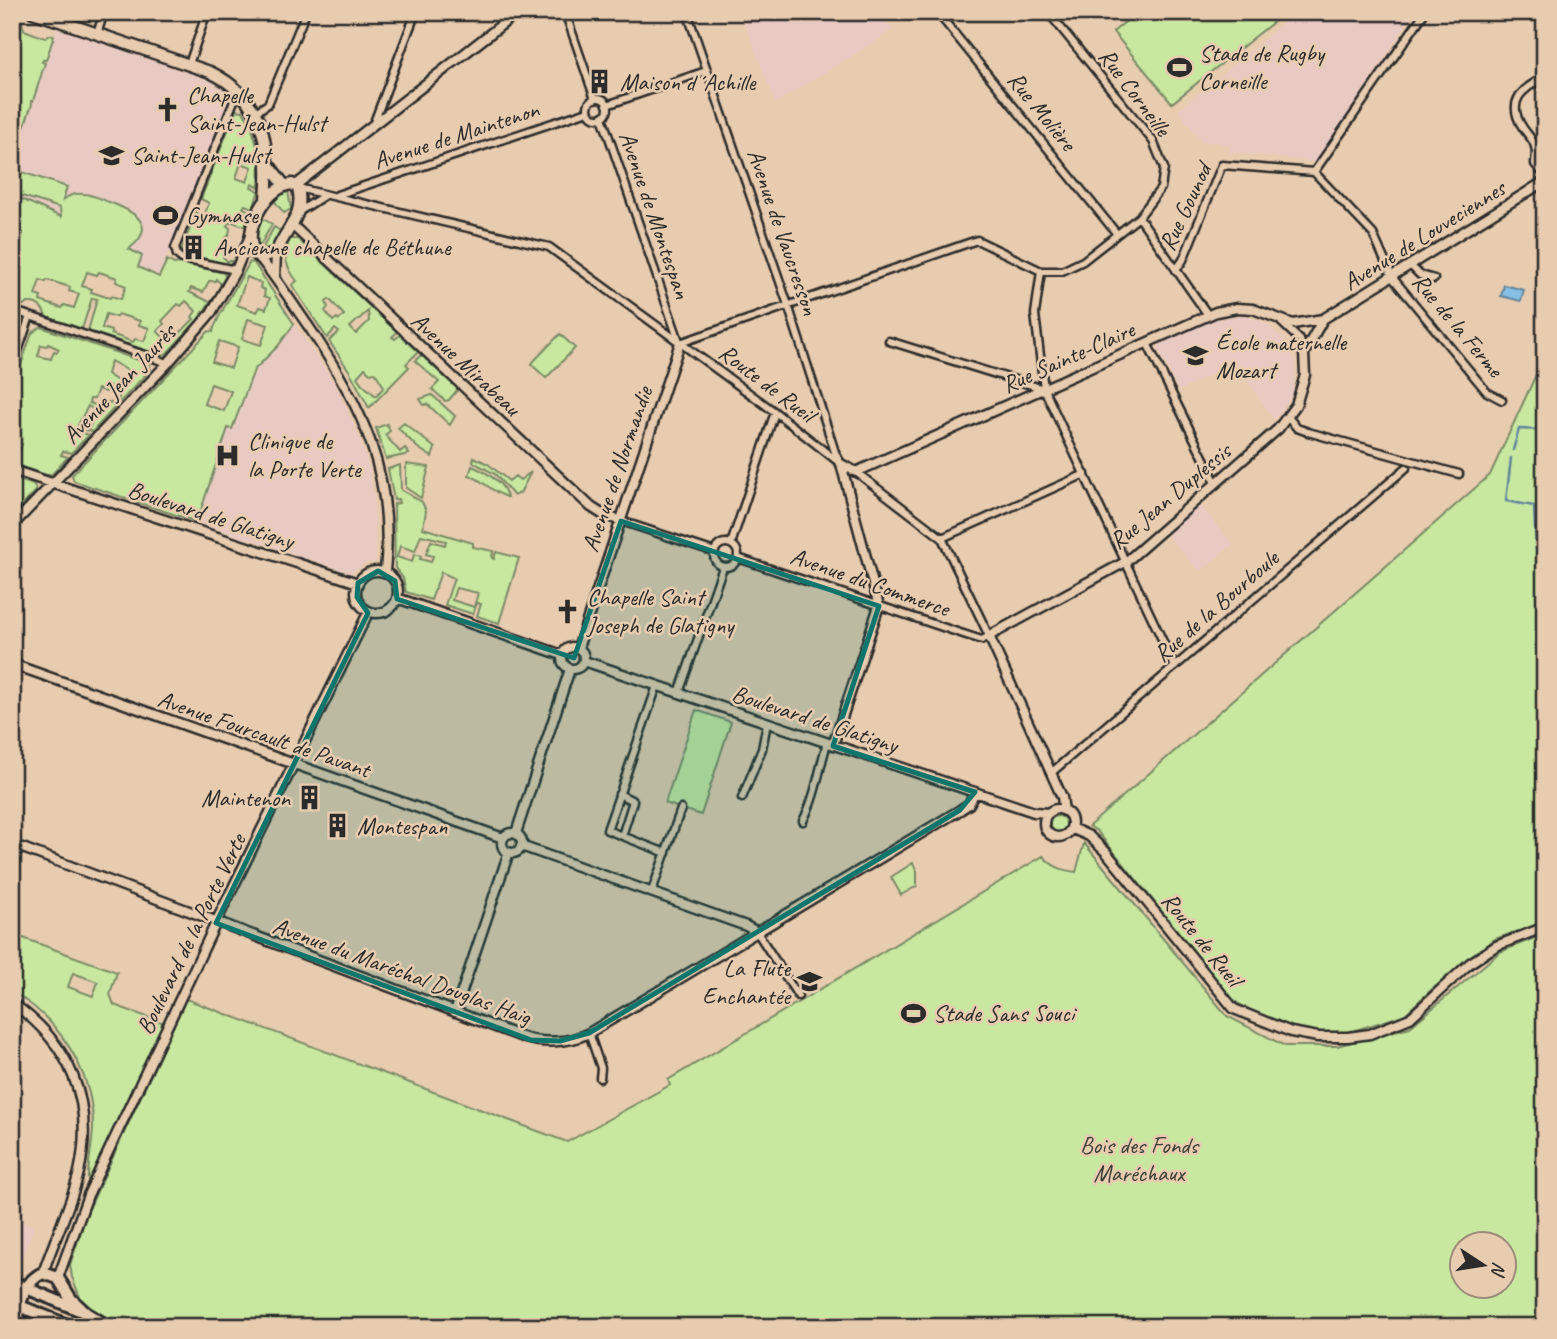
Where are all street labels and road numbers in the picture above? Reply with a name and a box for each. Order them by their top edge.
street label: Rue Corneille [1092,42,1179,144]
street label: Rue Molière [1001,65,1084,158]
street label: Avenue de Maintenon [370,94,544,176]
street label: Avenue de Montespan [612,127,698,303]
street label: Avenue de Vaucresson [741,145,826,319]
street label: Rue Gounod [1152,155,1220,255]
street label: Avenue de Louveciennes [1337,172,1512,297]
street label: Rue de la Ferme [1406,267,1511,385]
street label: Avenue Mirabeau [405,306,529,424]
street label: Rue Sainte-Claire [997,314,1141,400]
street label: Avenue Jean Jaurès [56,316,184,450]
street label: Route de Rueil [713,337,824,431]
street label: Avenue de Normandie [575,380,660,555]
street label: Rue Jean Duplessis [1103,435,1238,556]
street label: Boulevard de Glatigny [124,474,299,557]
street label: Avenue du Commerce [787,541,955,624]
street label: Rue de la Bourboule [1147,542,1286,669]
street label: Boulevard de Glatigny [728,678,903,761]
street label: Avenue Fourcault de Pavant [154,684,376,785]
street label: Boulevard de la Porte Verte [130,827,253,1039]
street label: Route de Rueil [1155,886,1251,995]
street label: Avenue du Maréchal Douglas Haig [269,910,537,1032]

